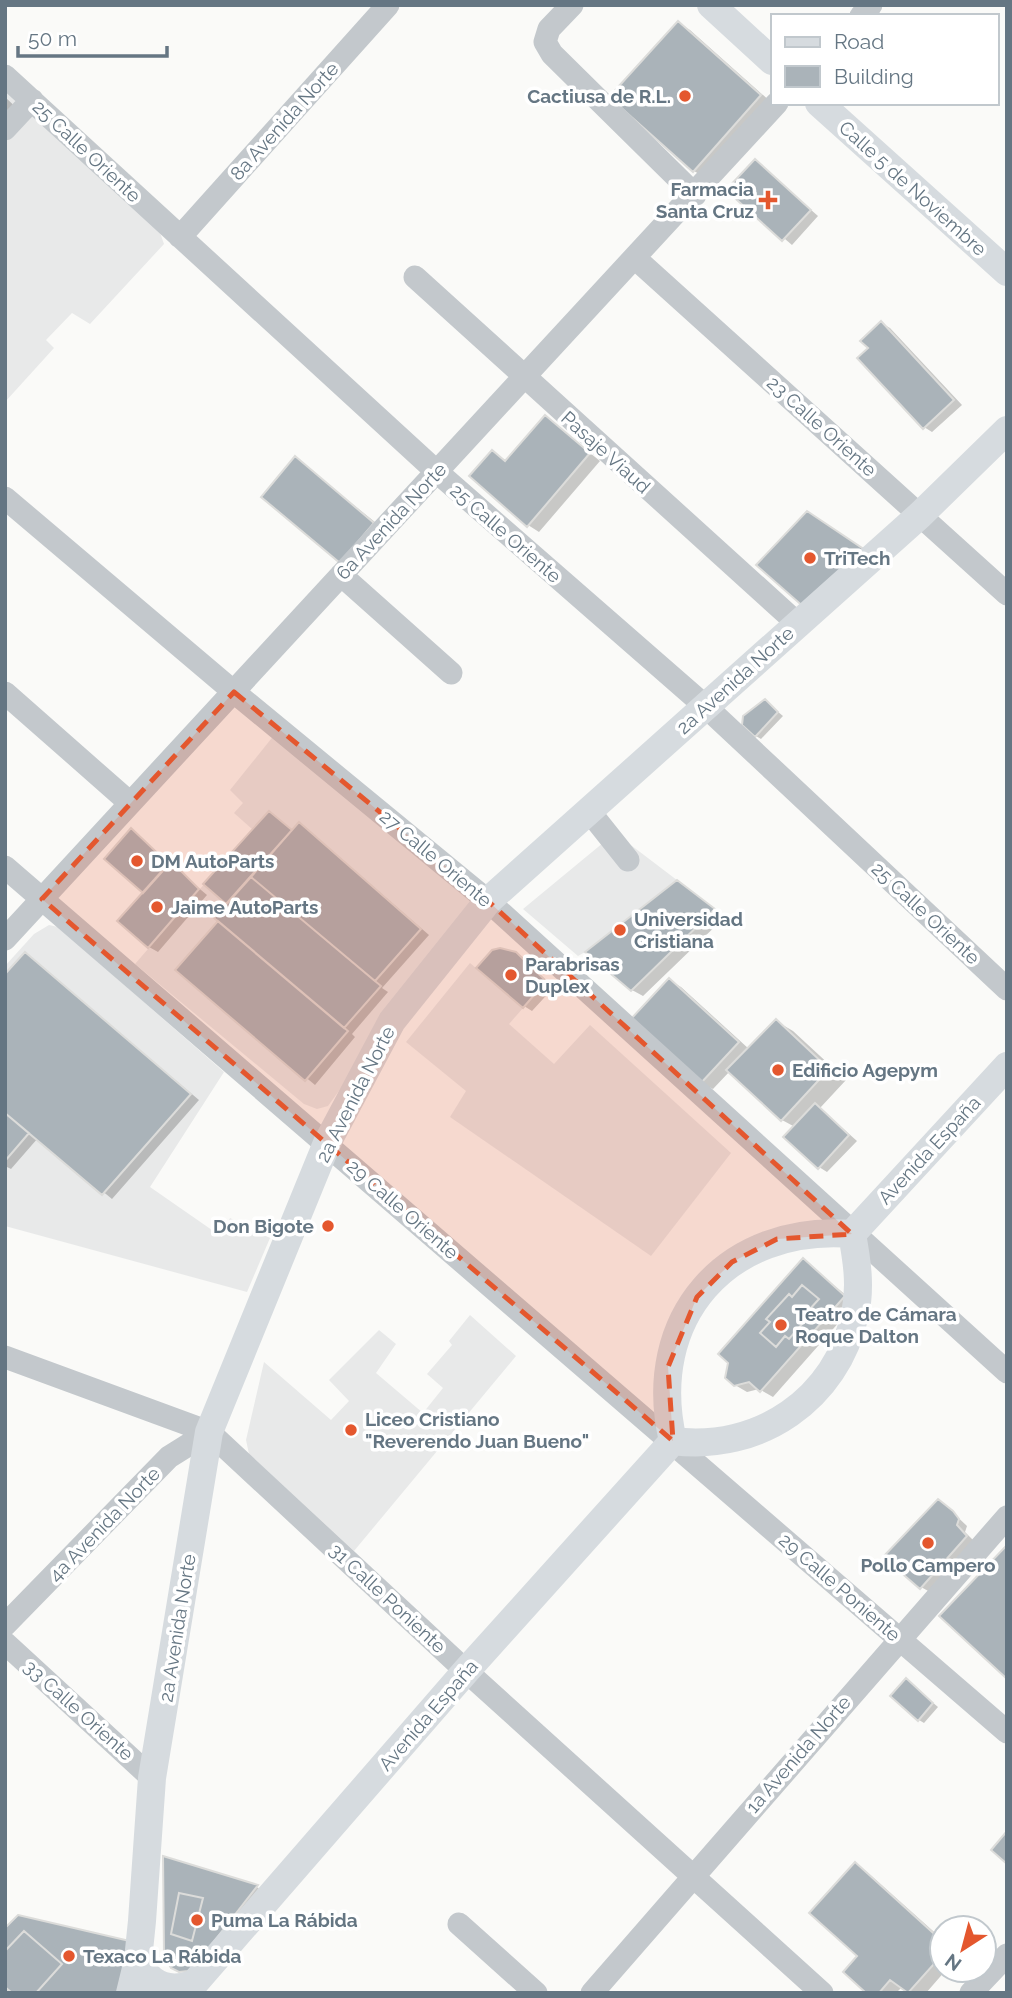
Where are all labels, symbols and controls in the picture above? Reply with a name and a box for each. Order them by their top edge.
scale bar [18,14,166,58]
legend [771,14,998,105]
text: 50 m [28,26,77,51]
text: Road [834,29,884,54]
street label: 8a Avenida Norte [225,57,343,185]
text: Building [834,64,914,89]
place label: Cactiusa de R.L. [527,85,671,107]
marker: Cactiusa de R.L. [677,88,693,104]
street label: 25 Calle Oriente [29,95,145,207]
street label: Calle 5 de Noviembre [835,116,991,260]
place label: Farmacia Santa Cruz [656,178,754,222]
marker: Farmacia Santa Cruz [760,192,776,208]
street label: 23 Calle Oriente [763,371,881,481]
street label: Pasaje Viaud [557,406,655,498]
street label: 6a Avenida Norte [331,458,451,584]
street label: 25 Calle Oriente [446,479,566,587]
place label: TriTech [824,547,890,569]
marker: TriTech [802,550,818,566]
street label: 2a Avenida Norte [672,622,798,738]
street label: 27 Calle Oriente [376,805,496,911]
place label: DM AutoParts [151,850,274,872]
marker: DM AutoParts [129,853,145,869]
street label: 25 Calle Oriente [868,857,984,969]
place label: Jaime AutoParts [171,896,318,918]
marker: Jaime AutoParts [149,899,165,915]
place label: Universidad Cristiana [634,908,743,952]
marker: Universidad Cristiana [612,922,628,938]
place label: Parabrisas Duplex [525,953,620,997]
marker: Parabrisas Duplex [503,967,519,983]
street label: 2a Avenida Norte [311,1022,399,1166]
place label: Edificio Agepym [792,1059,938,1081]
marker: Edificio Agepym [770,1062,786,1078]
street label: Avenida España [873,1091,985,1209]
street label: 29 Calle Oriente [343,1155,463,1263]
place label: Don Bigote [213,1215,314,1237]
marker: Don Bigote [320,1218,336,1234]
place label: Teatro de Cámara Roque Dalton [795,1303,957,1347]
marker: Teatro de Cámara Roque Dalton [773,1317,789,1333]
place label: Liceo Cristiano "Reverendo Juan Bueno" [365,1408,589,1452]
marker: Liceo Cristiano "Reverendo Juan Bueno" [343,1422,359,1438]
street label: 4a Avenida Norte [44,1462,164,1586]
street label: 29 Calle Poniente [775,1528,905,1646]
marker: Pollo Campero [920,1535,936,1551]
street label: 31 Calle Poniente [325,1539,451,1657]
street label: 2a Avenida Norte [154,1552,200,1704]
place label: Pollo Campero [860,1554,996,1576]
street label: 33 Calle Oriente [20,1655,138,1765]
street label: Avenida España [374,1655,482,1775]
street label: 1a Avenida Norte [741,1691,855,1817]
place label: Puma La Rábida [211,1909,358,1931]
marker: Puma La Rábida [189,1912,205,1928]
north arrow [928,1914,998,1984]
place label: Texaco La Rábida [83,1945,242,1967]
marker: Texaco La Rábida [61,1948,77,1964]
text: N [941,1950,965,1976]

